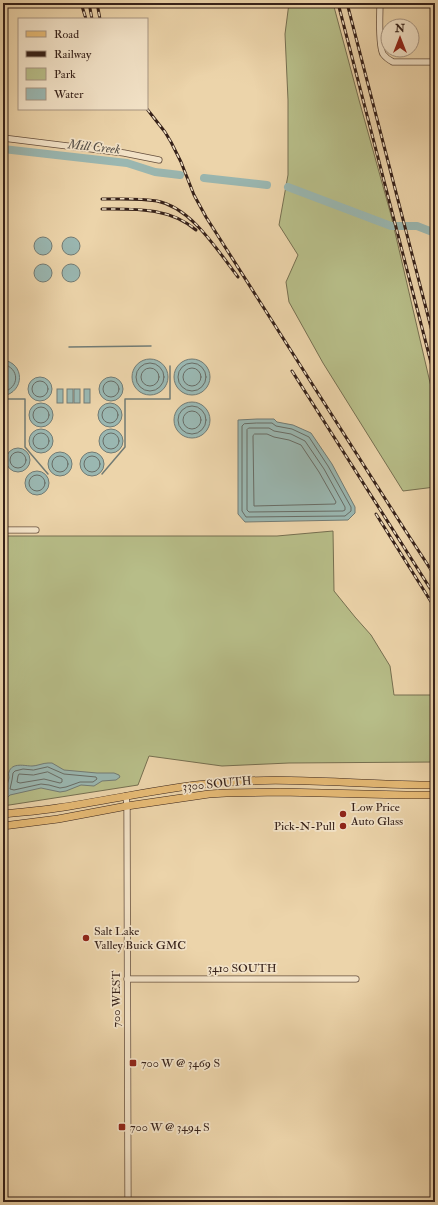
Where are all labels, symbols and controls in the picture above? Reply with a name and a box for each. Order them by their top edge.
legend [18,18,148,110]
north arrow [380,18,420,58]
text: N [394,22,406,35]
text: Road [54,27,79,42]
text: Railway [54,47,92,62]
text: Park [54,67,76,82]
text: Water [53,87,84,102]
water label: Mill Creek [66,136,121,158]
street label: 3300 SOUTH [182,773,252,794]
place label: Low Price Auto Glass [350,800,403,829]
marker: Low Price Auto Glass [338,809,348,819]
place label: Pick-N-Pull [274,819,335,834]
marker: Pick-N-Pull [338,821,348,831]
place label: Salt Lake Valley Buick GMC [94,924,186,953]
marker: Salt Lake Valley Buick GMC [81,933,91,943]
street label: 3410 SOUTH [207,961,277,976]
street label: 700 WEST [109,971,124,1027]
place label: 700 W @ 3469 S [141,1056,220,1071]
marker: 700 W @ 3469 S [128,1058,138,1068]
place label: 700 W @ 3494 S [130,1120,210,1135]
marker: 700 W @ 3494 S [117,1122,127,1132]

